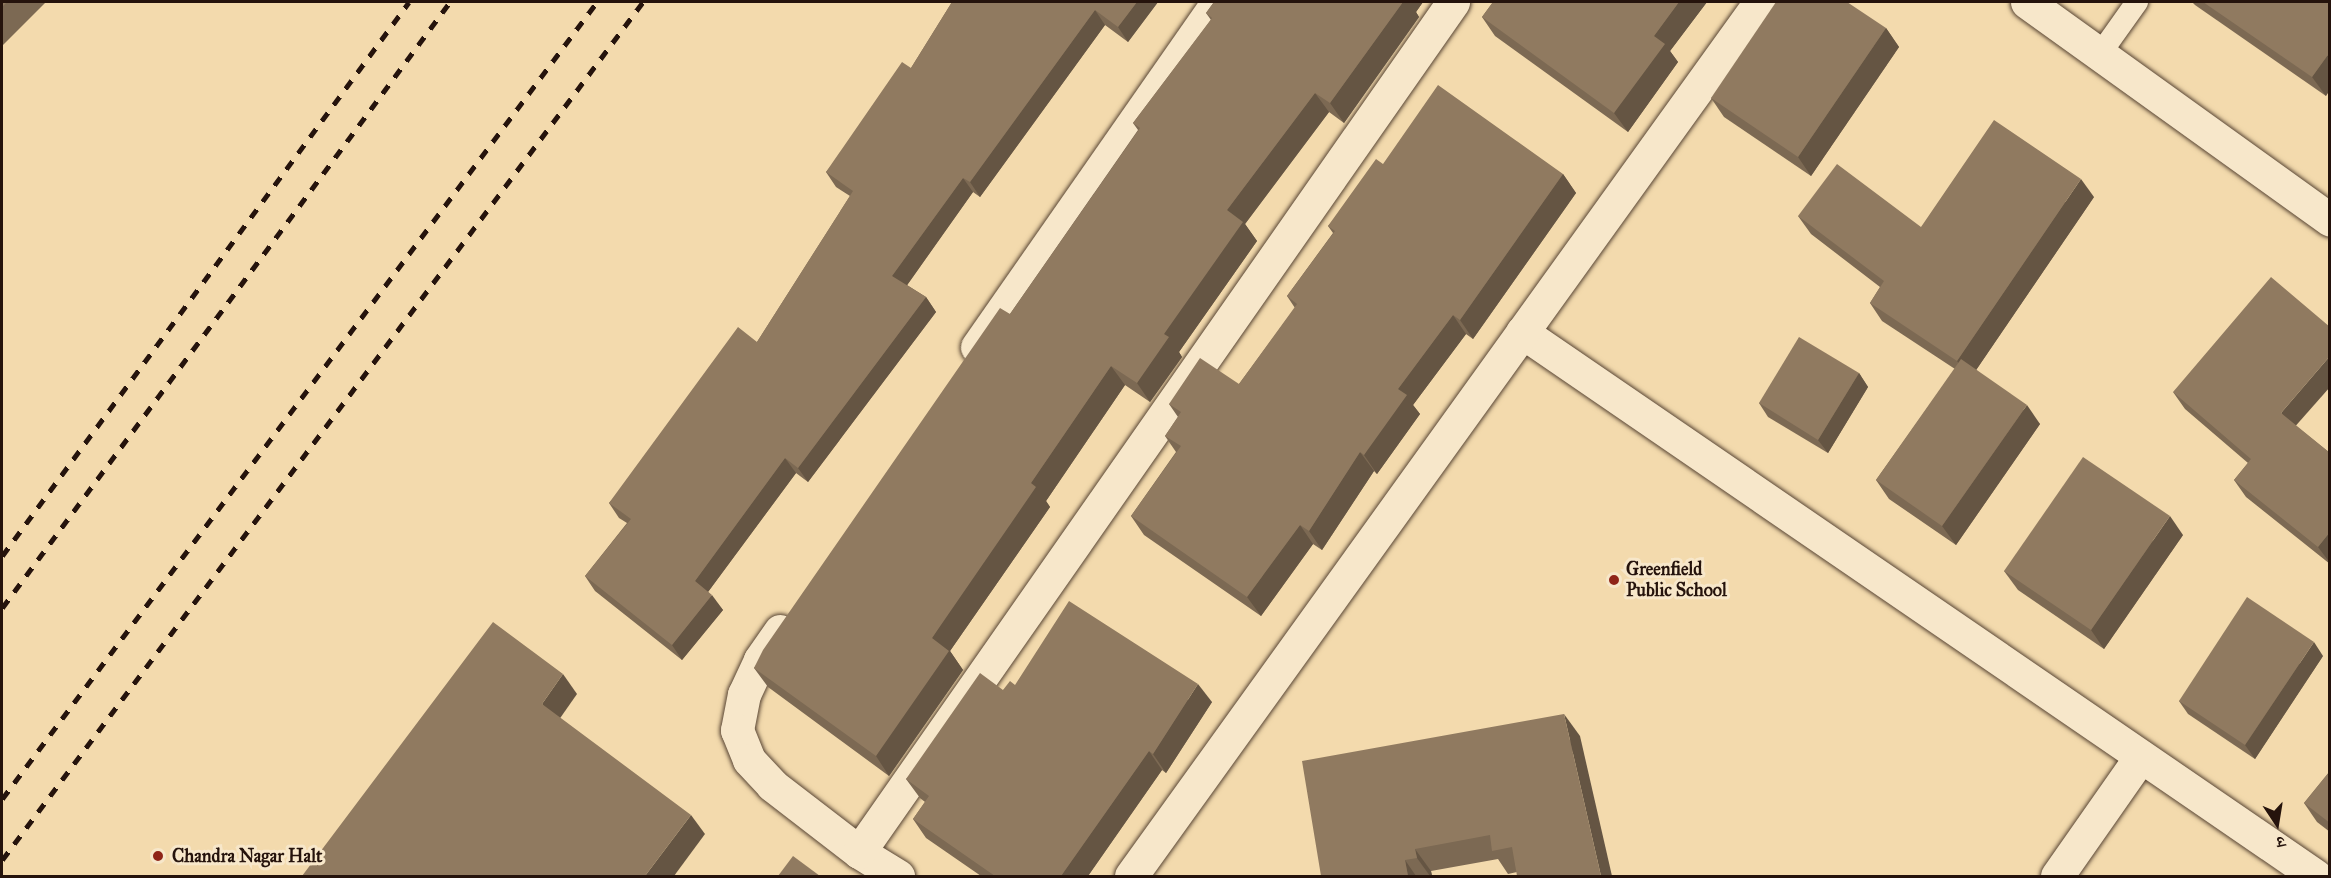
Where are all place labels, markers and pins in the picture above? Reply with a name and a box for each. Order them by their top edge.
place label: Greenfield Public School [1626,559,1727,602]
marker: Greenfield Public School [1607,573,1621,587]
place label: Chandra Nagar Halt [172,845,322,867]
marker: Chandra Nagar Halt [149,847,167,865]

